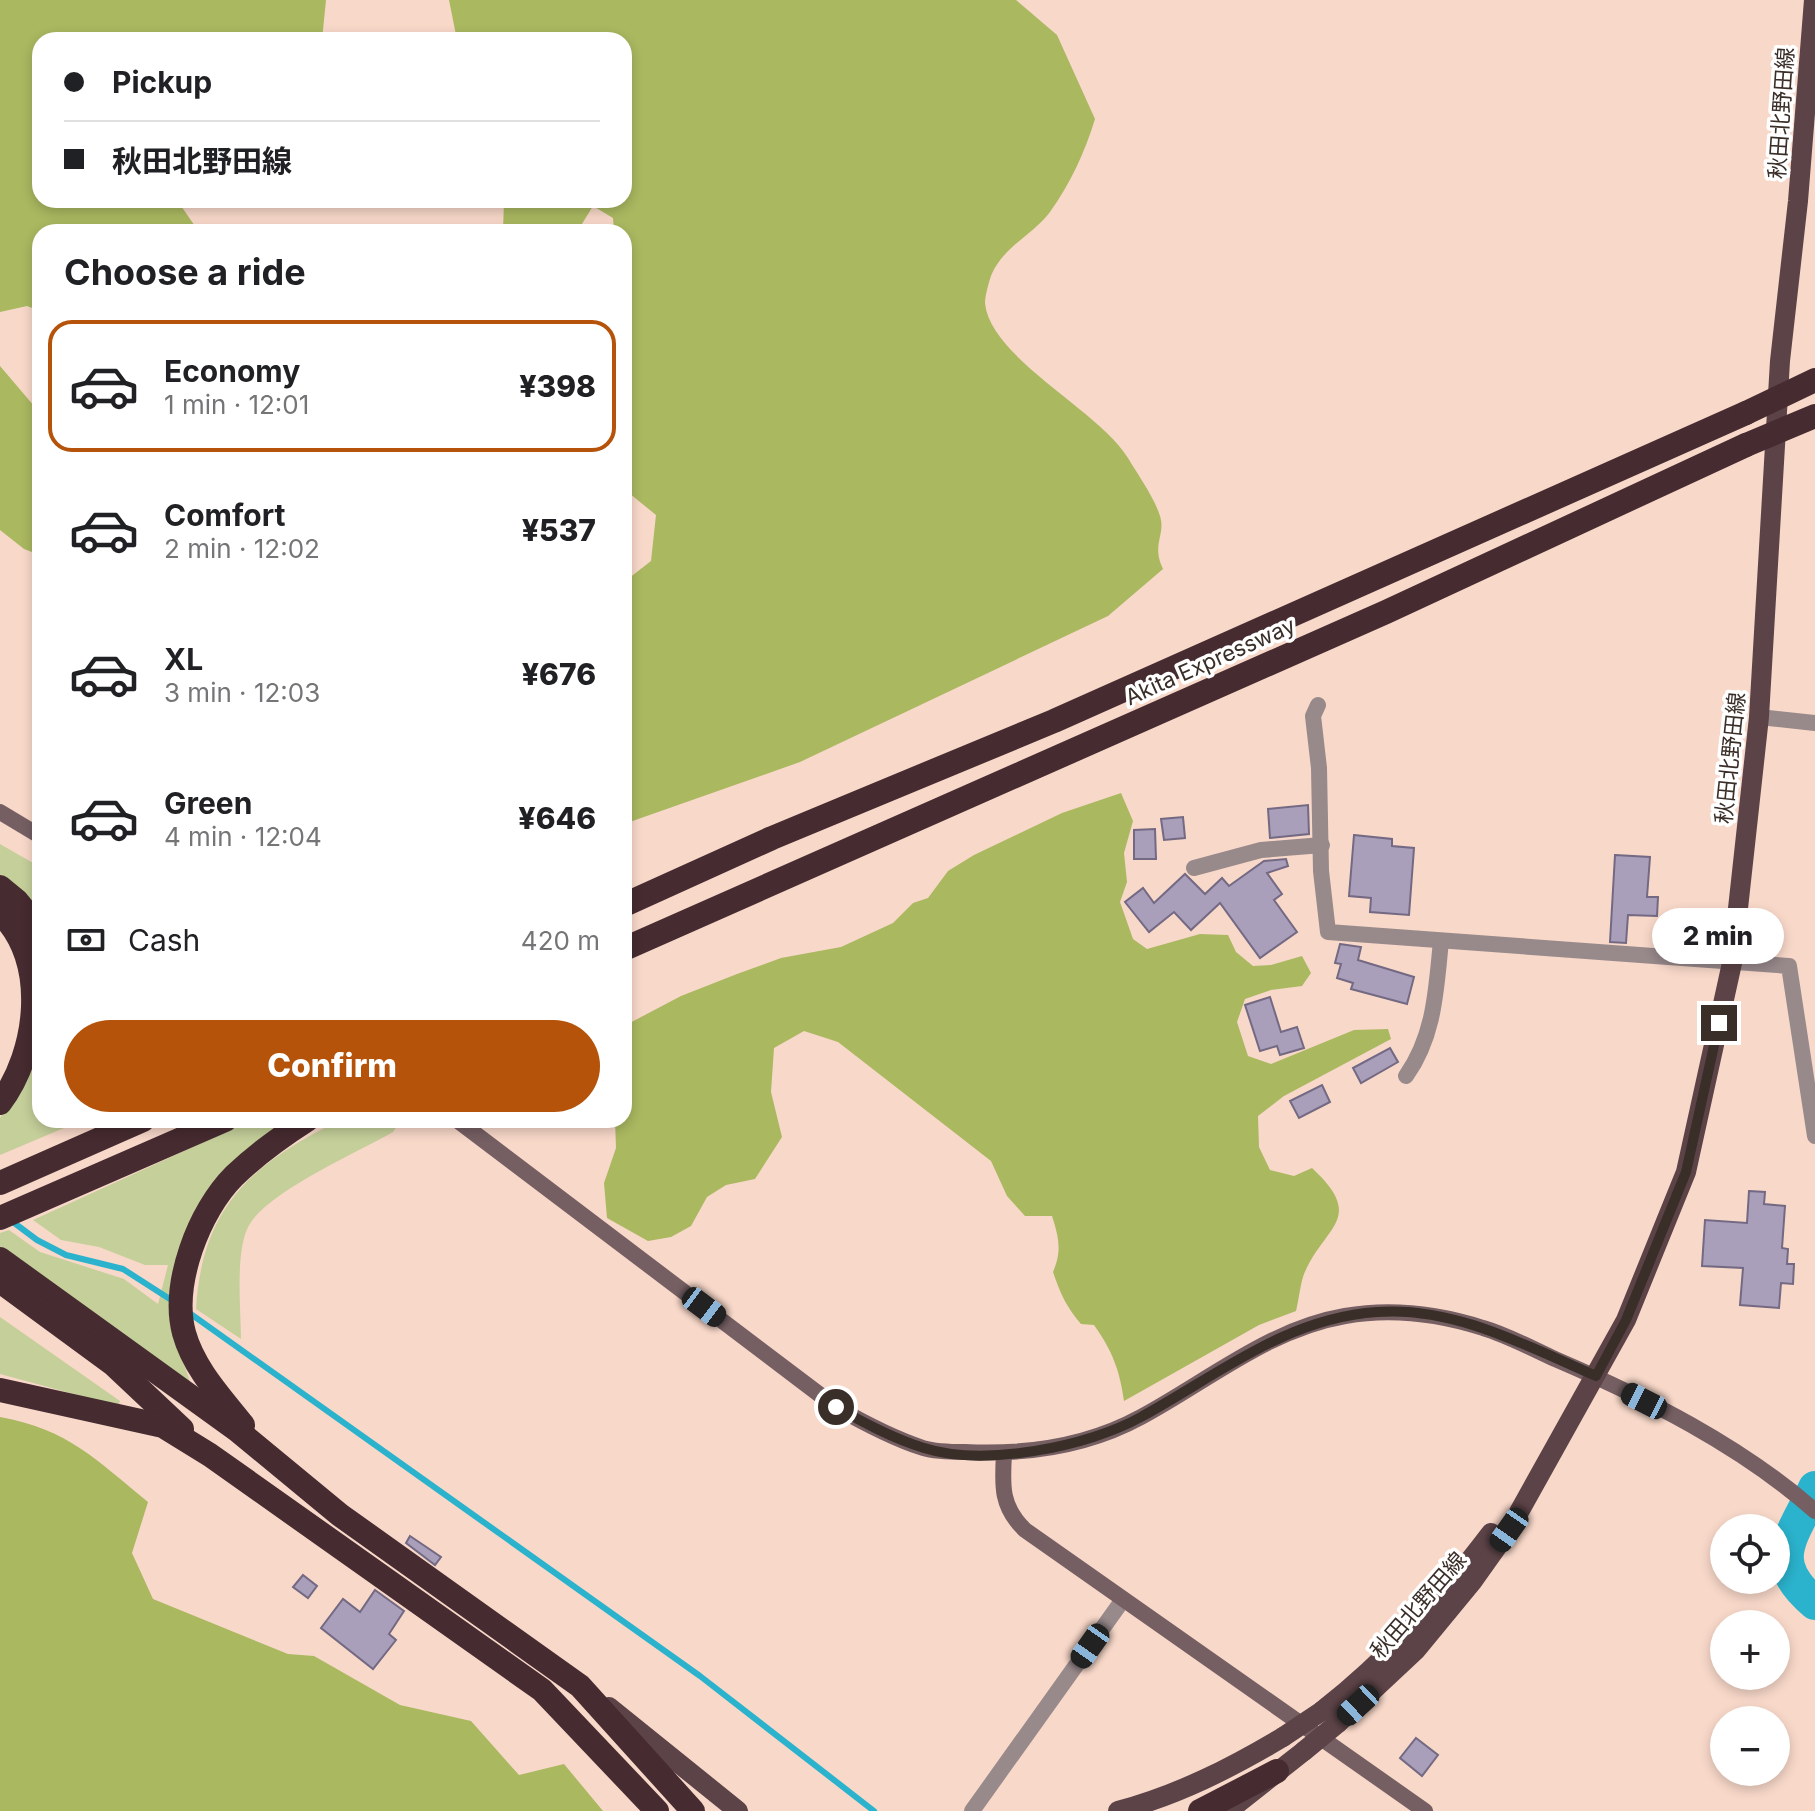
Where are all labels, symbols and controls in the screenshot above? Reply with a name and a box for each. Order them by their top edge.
street label: 秋田北野田線 [1763,46,1799,180]
text: Pickup [112,64,212,100]
text: 秋田北野田線 [112,143,292,179]
text: Choose a ride [64,250,306,294]
icon: car [68,350,140,422]
text: Economy [164,353,300,389]
text: ¥398 [519,368,596,404]
text: 1 min · 12:01 [164,389,309,420]
icon: car [68,494,140,566]
text: Comfort [164,497,285,533]
text: ¥537 [522,512,596,548]
text: 2 min · 12:02 [164,533,320,564]
street label: Akita Expressway [1121,612,1299,710]
icon: car [68,638,140,710]
text: XL [164,641,203,677]
text: ¥676 [522,656,596,692]
text: 3 min · 12:03 [164,677,320,708]
street label: 秋田北野田線 [1710,691,1750,825]
icon: car [68,782,140,854]
text: Green [164,785,252,821]
text: ¥646 [518,800,596,836]
text: 4 min · 12:04 [164,821,322,852]
callout: 2 min [1653,907,1785,963]
icon: cash [64,918,108,962]
text: 2 min [1683,920,1753,951]
text: Cash [128,922,200,958]
text: 420 m [521,925,600,956]
route end [1701,1005,1737,1041]
button: Confirm [64,1020,600,1112]
car [678,1283,730,1331]
car [1617,1379,1671,1423]
route start [818,1389,854,1425]
car [1485,1503,1533,1557]
map controls [1710,1514,1790,1786]
button: locate [1710,1514,1790,1594]
street label: 秋田北野田線 [1365,1547,1471,1663]
button: + [1710,1610,1790,1690]
car [1066,1619,1114,1673]
car [1332,1680,1384,1730]
button: − [1710,1706,1790,1786]

